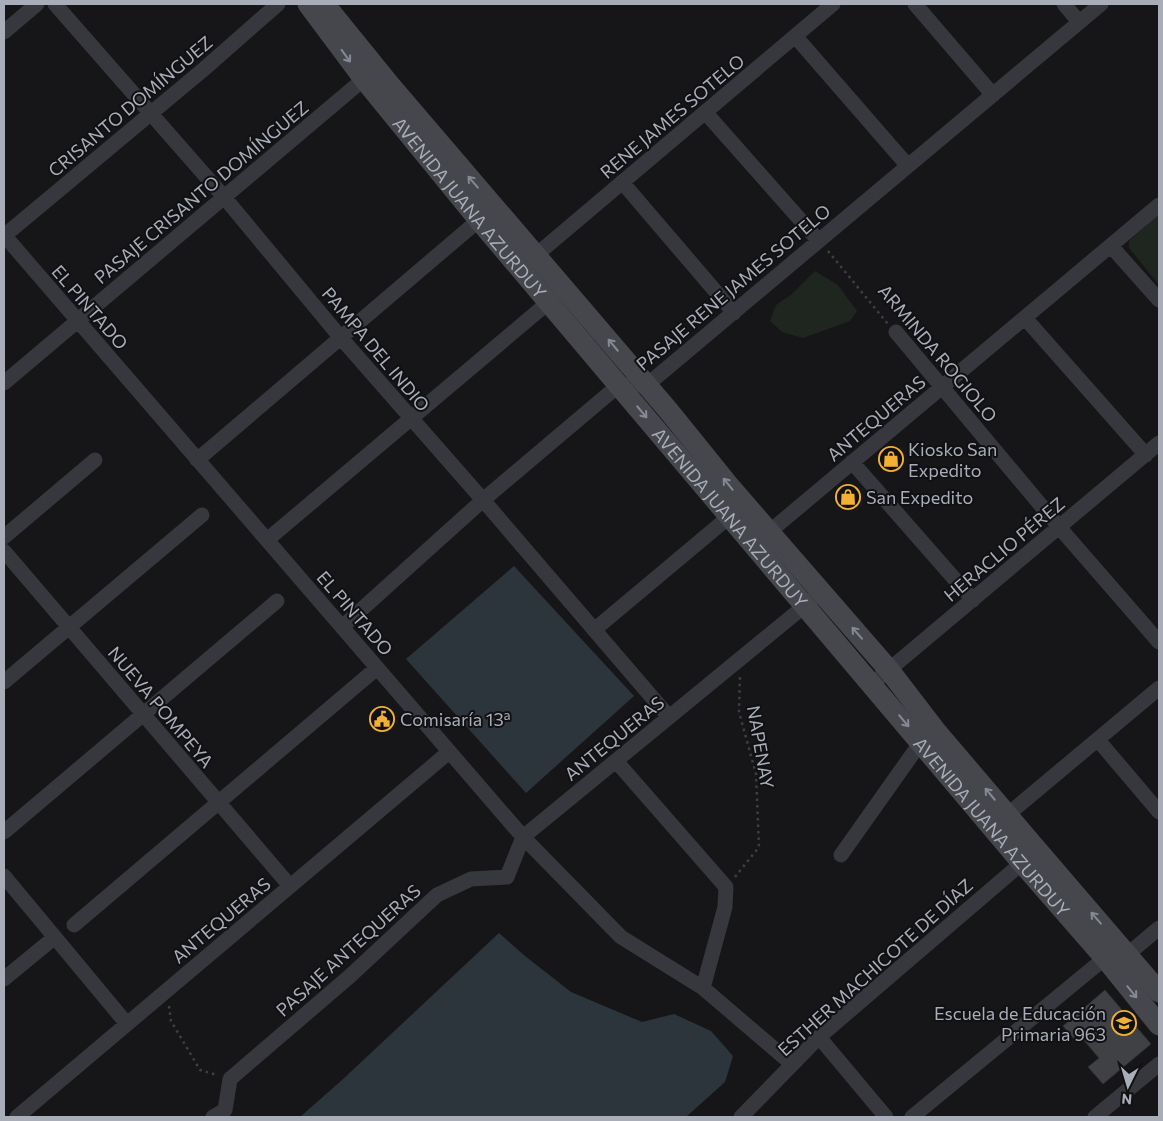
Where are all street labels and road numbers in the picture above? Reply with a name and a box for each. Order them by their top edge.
street label: CRISANTO DOMÍNGUEZ [43,31,217,181]
street label: RENE JAMES SOTELO [595,49,749,183]
street label: PASAJE CRISANTO DOMÍNGUEZ [89,96,313,288]
street label: AVENIDA JUANA AZURDUY [388,112,551,303]
street label: PASAJE RENE JAMES SOTELO [631,199,835,375]
street label: EL PINTADO [47,260,133,354]
street label: ARMINDA ROGIOLO [874,280,1002,426]
street label: PAMPA DEL INDIO [318,282,434,416]
street label: ANTEQUERAS [822,370,930,466]
street label: AVENIDA JUANA AZURDUY [648,423,813,612]
street label: HERACLIO PÉREZ [939,492,1069,606]
street label: EL PINTADO [312,566,398,660]
street label: NUEVA POMPEYA [104,642,218,772]
street label: ANTEQUERAS [560,691,668,785]
street label: NAPENAY [743,704,779,791]
street label: AVENIDA JUANA AZURDUY [909,732,1075,921]
street label: ANTEQUERAS [167,872,275,968]
street label: ESTHER MACHICOTE DE DÍAZ [773,874,977,1060]
street label: PASAJE ANTEQUERAS [271,879,425,1021]

